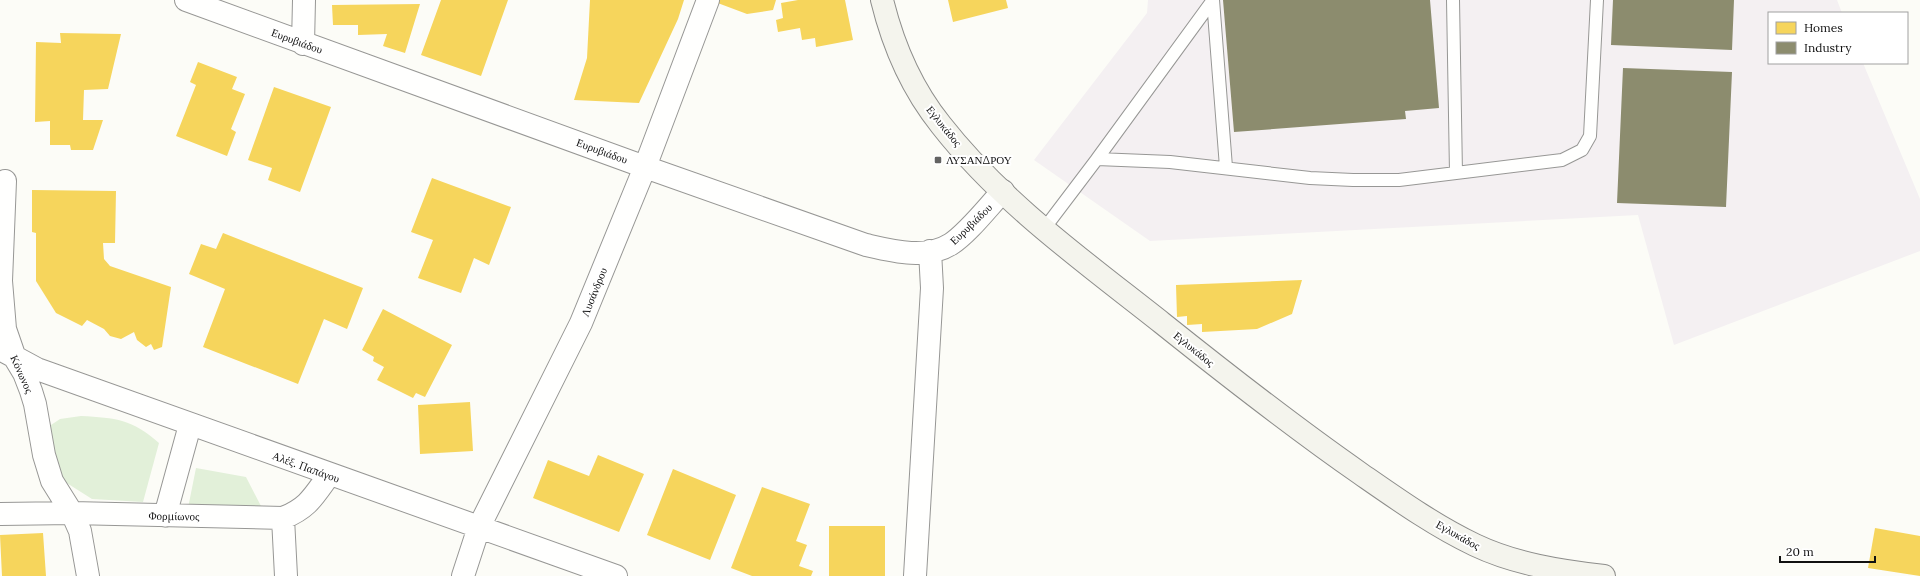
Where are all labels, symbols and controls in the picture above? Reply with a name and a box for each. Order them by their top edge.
legend [1768,12,1908,64]
text: Homes [1804,20,1843,35]
street label: Ευρυβιάδου [269,25,325,57]
text: Industry [1804,40,1852,55]
street label: Εγλυκάδος [923,103,965,150]
street label: Ευρυβιάδου [574,135,630,167]
place label: ΛΥΣΑΝΔΡΟΥ [946,153,1012,167]
marker: ΛΥΣΑΝΔΡΟΥ [933,155,943,165]
street label: Ευρυβιάδου [947,200,996,248]
street label: Λυσάνδρου [578,265,610,319]
street label: Εγλυκάδος [1171,328,1218,370]
street label: Κόνωνος [7,353,37,396]
street label: Αλέξ. Παπάγου [270,448,342,486]
street label: Φορμίωνος [148,509,200,523]
street label: Εγλυκάδος [1433,517,1483,553]
scale bar [1780,538,1875,564]
text: 20 m [1786,544,1814,559]

